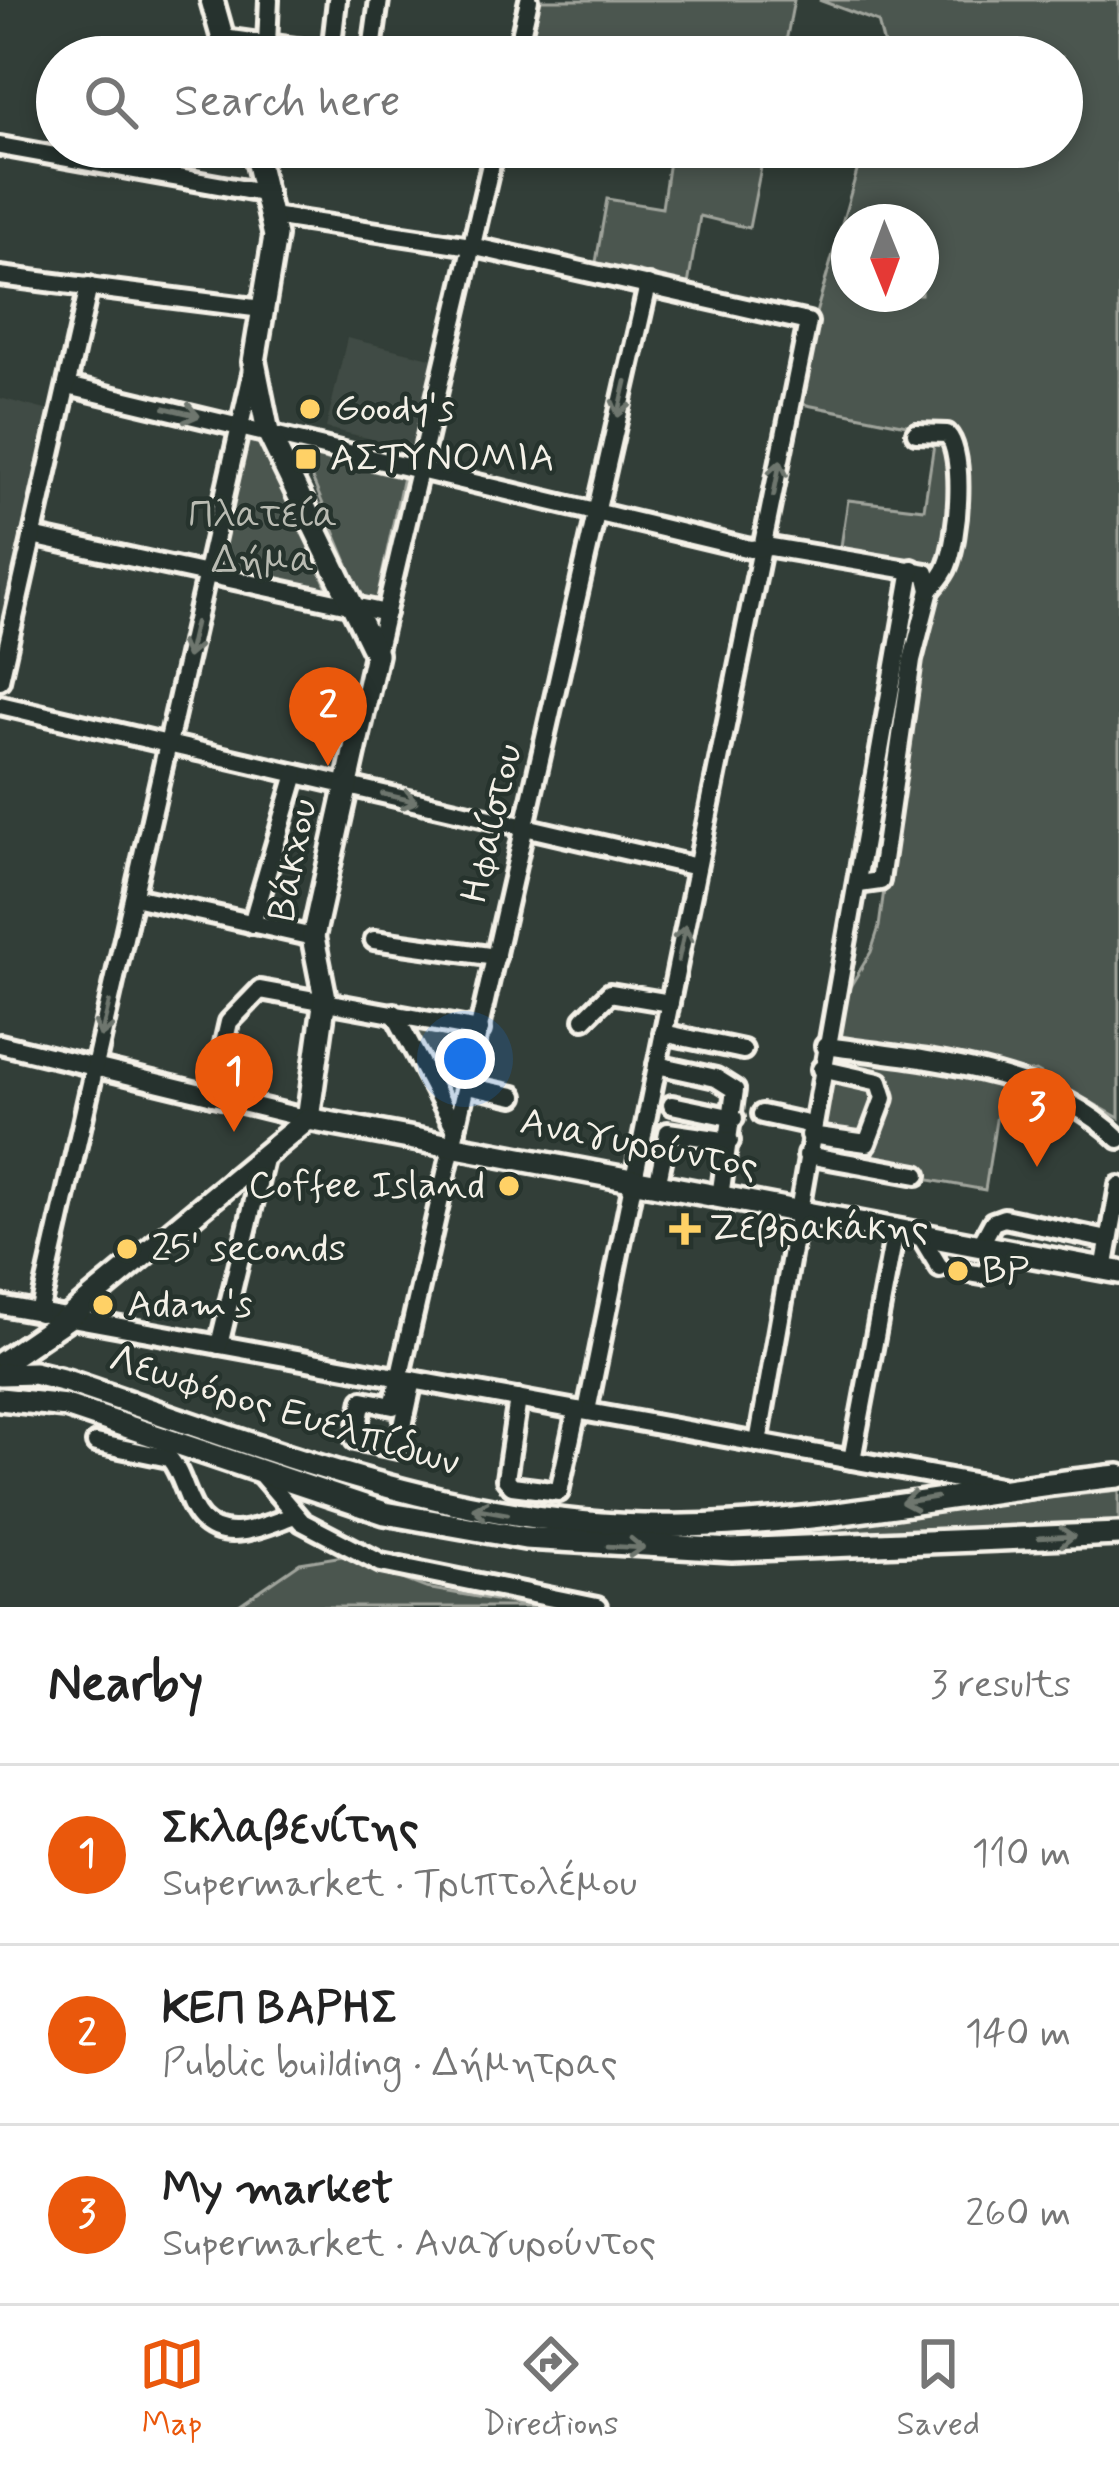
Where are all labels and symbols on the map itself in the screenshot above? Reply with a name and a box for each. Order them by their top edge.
north arrow [831,204,939,312]
one-way arrow [610,379,632,417]
place label: Goody's [334,384,455,435]
marker: Goody's [297,396,323,422]
one-way arrow [162,402,200,425]
place label: ΑΣΤΥΝΟΜΙΑ [330,434,555,485]
marker: ΑΣΤΥΝΟΜΙΑ [293,446,319,472]
one-way arrow [766,460,789,498]
park label: Πλατεία Δήμα [188,491,338,587]
one-way arrow [179,620,202,658]
pin: 2 [289,667,367,766]
street label: Ηφαίστου [450,739,536,909]
one-way arrow [381,788,419,810]
street label: Βάκχου [257,795,331,925]
one-way arrow [672,924,694,963]
one-way arrow [92,1001,115,1039]
your location [435,1029,495,1089]
pin: 1 [195,1033,273,1132]
pin: 3 [998,1068,1076,1167]
street label: Αναγυρούντος [516,1097,762,1193]
place label: Coffee Island [248,1161,485,1212]
marker: Coffee Island [496,1173,522,1199]
place label: Ζεβρακάκης [709,1204,929,1255]
marker: Ζεβρακάκης [672,1216,698,1242]
place label: 25' seconds [151,1224,346,1275]
marker: 25' seconds [114,1236,140,1262]
place label: BP [982,1246,1029,1297]
marker: BP [945,1258,971,1284]
place label: Adam's [127,1280,252,1331]
marker: Adam's [90,1292,116,1318]
street label: Λεωφόρος Ευελπίδων [103,1334,465,1490]
one-way arrow [901,1490,940,1513]
one-way arrow [471,1499,510,1522]
one-way arrow [1037,1525,1076,1548]
one-way arrow [606,1536,645,1559]

